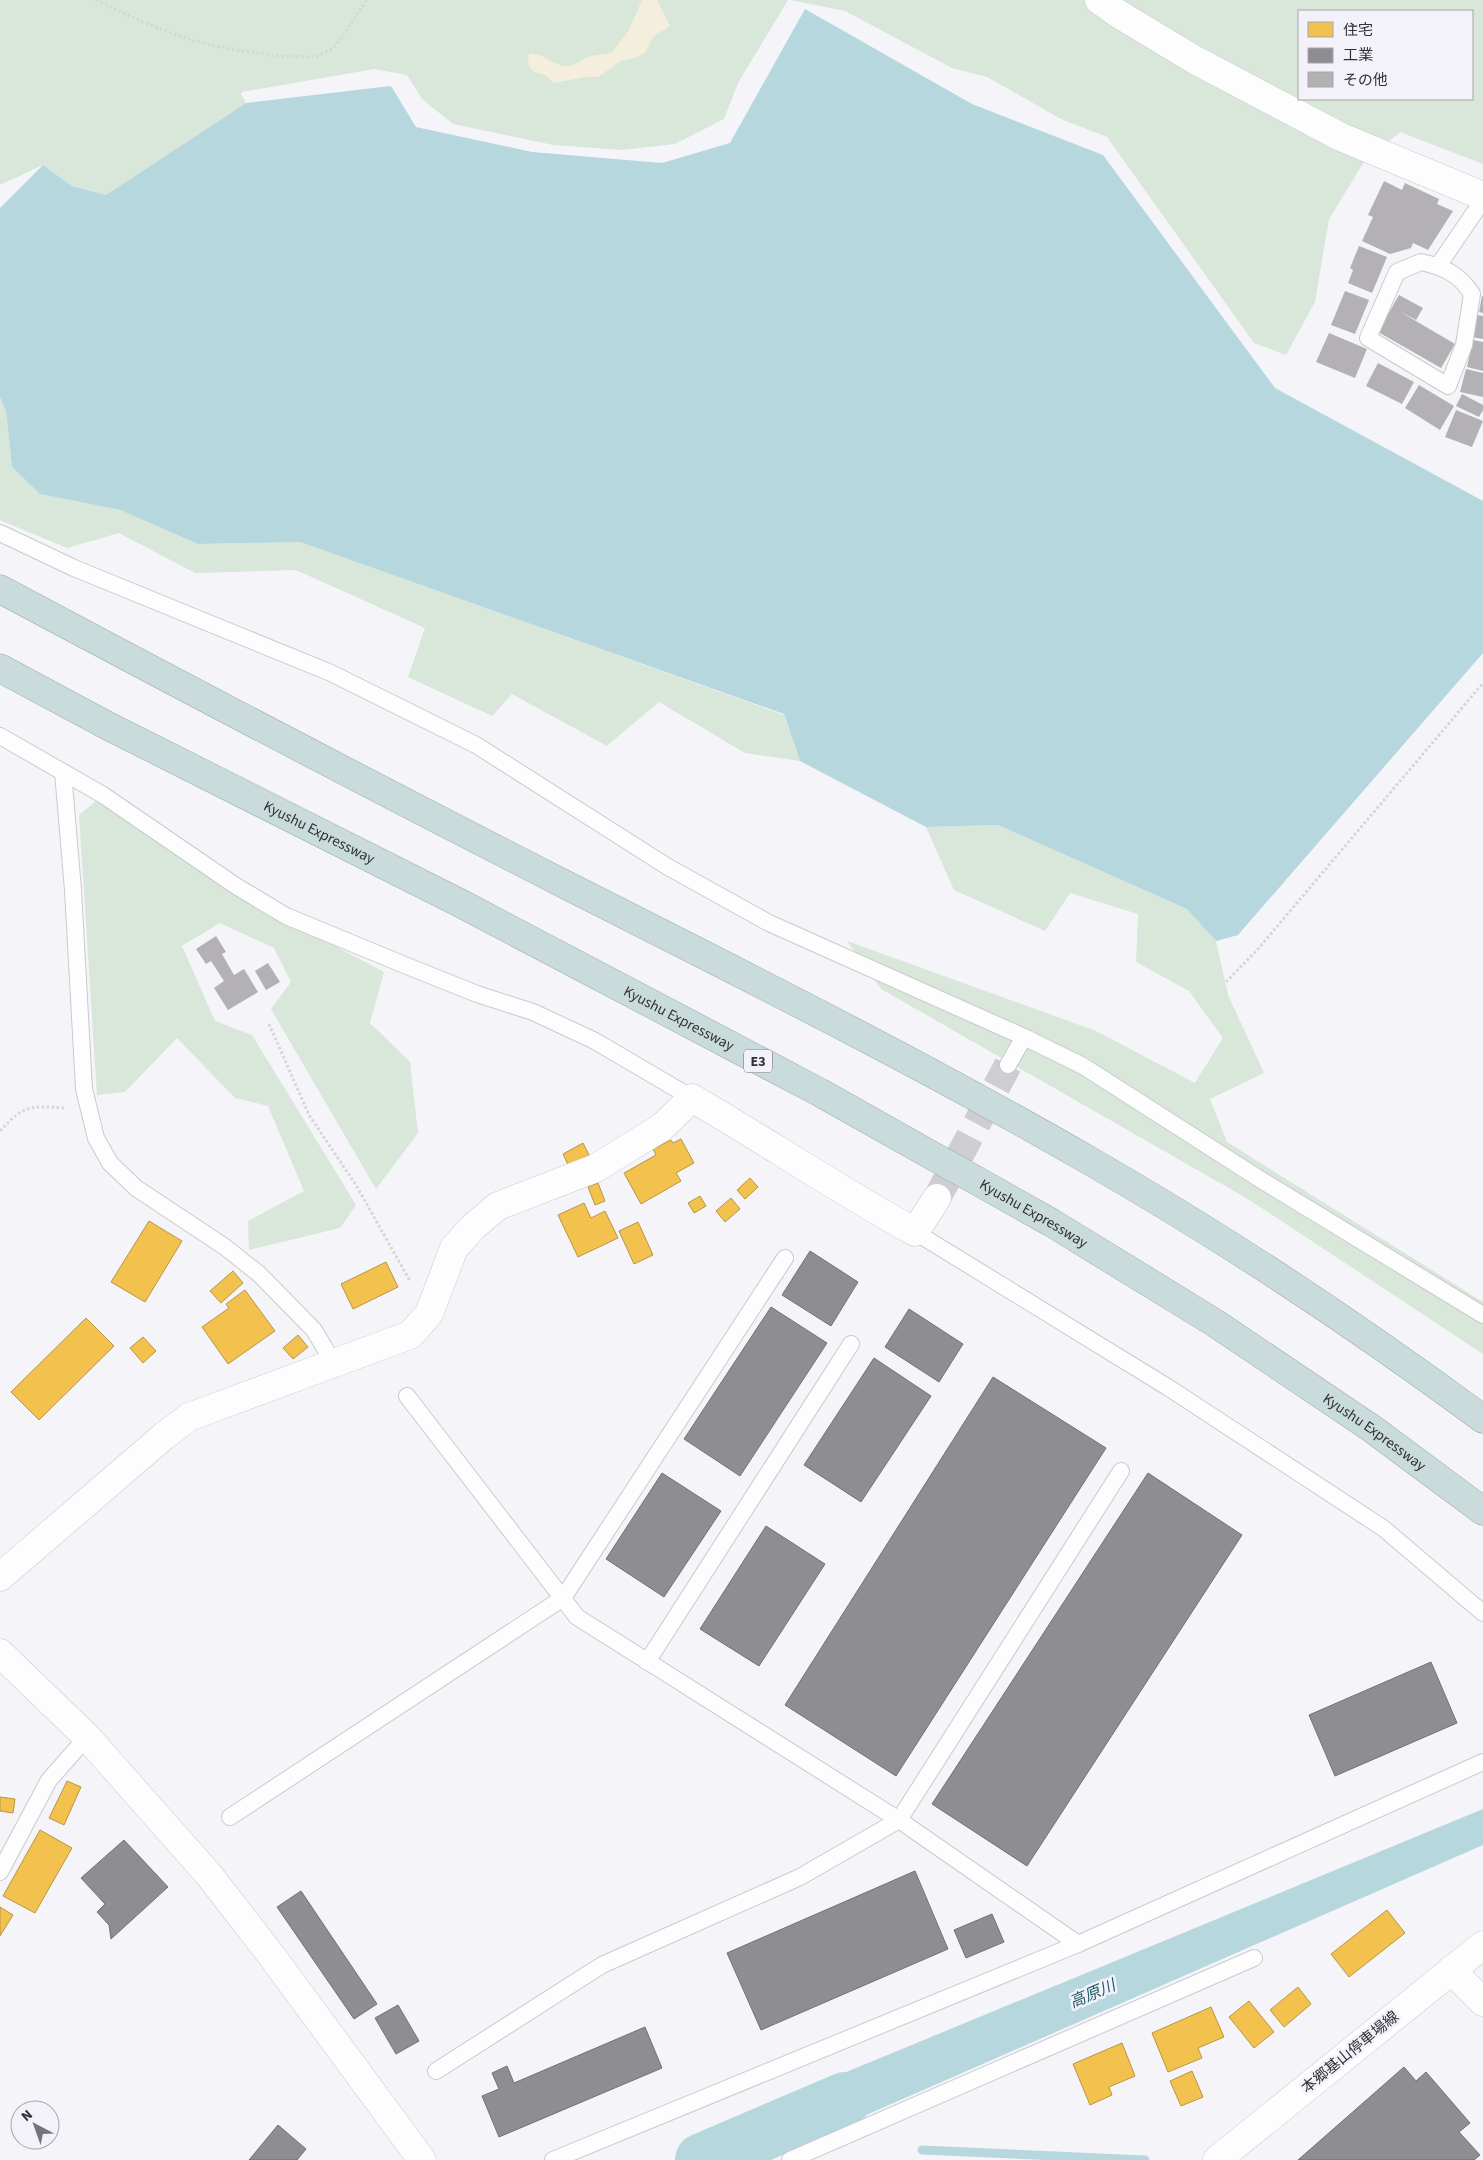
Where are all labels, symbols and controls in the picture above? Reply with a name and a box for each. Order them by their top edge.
legend [1298,10,1473,100]
text: 住宅 [1343,20,1373,41]
text: 工業 [1343,45,1373,66]
text: その他 [1343,70,1388,91]
street label: Kyushu Expressway [260,796,378,869]
street label: Kyushu Expressway [620,981,738,1056]
road number: E3 [744,1050,772,1072]
street label: Kyushu Expressway [975,1174,1092,1254]
street label: Kyushu Expressway [1318,1388,1430,1476]
water label: 高原川 [1066,1974,1121,2013]
street label: 本郷基山停車場線 [1297,2006,1404,2098]
north arrow [10,2100,60,2150]
text: N [17,2105,37,2127]

